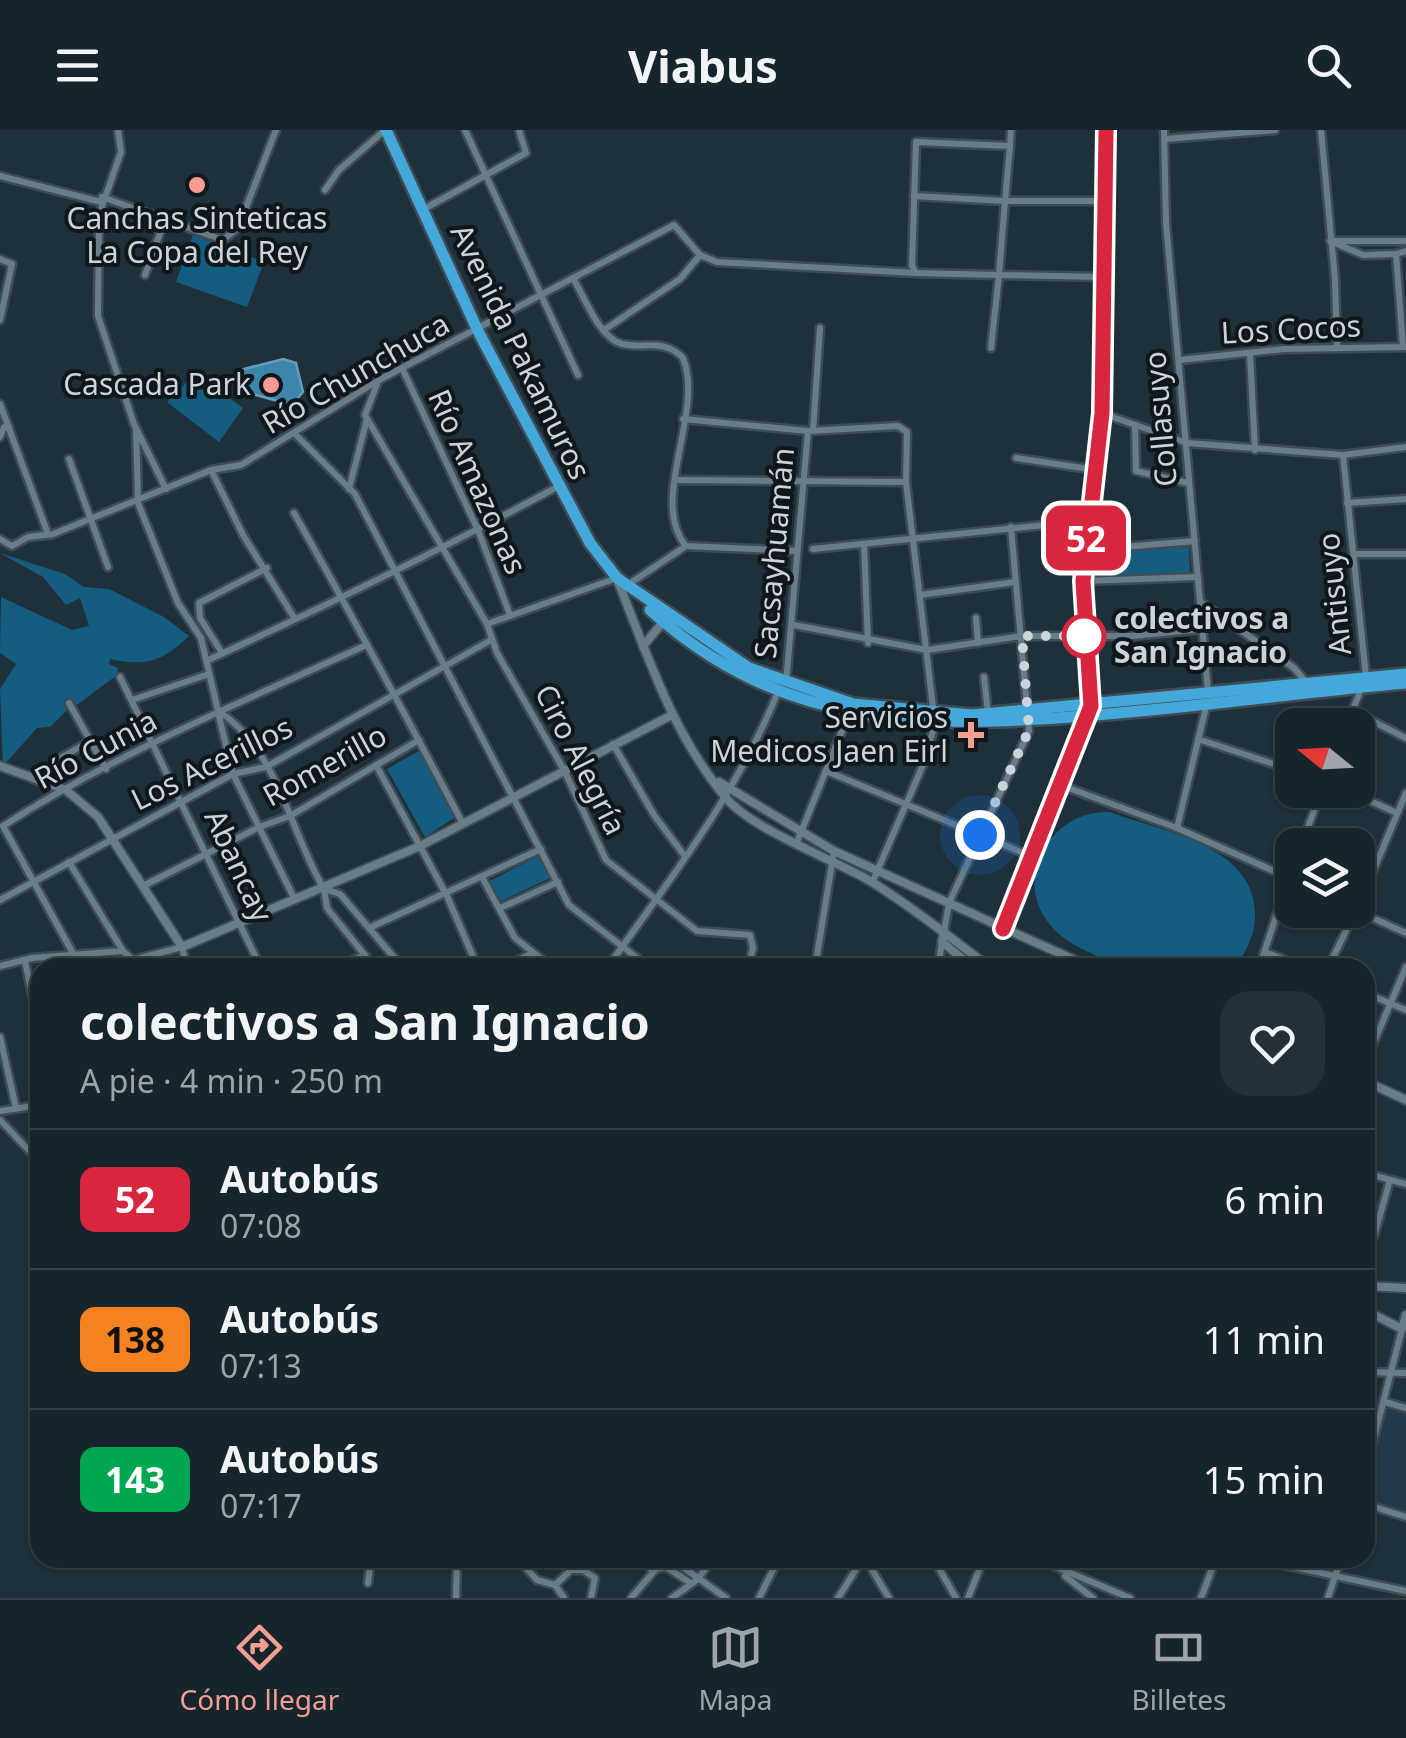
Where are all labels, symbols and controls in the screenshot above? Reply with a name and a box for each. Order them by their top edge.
text: Viabus [628,35,778,96]
icon: menu [50,38,105,93]
icon: search [1301,38,1356,93]
marker: Canchas Sinteticas La Copa del Rey [186,174,208,196]
place label: Canchas Sinteticas La Copa del Rey [67,197,327,272]
street label: Avenida Pakamuros [442,217,601,486]
street label: Río Chunchuca [254,303,456,443]
street label: Los Cocos [1220,304,1362,353]
street label: Collasuyo [1133,350,1186,489]
place label: Cascada Park [63,363,251,404]
marker: Cascada Park [260,374,282,396]
street label: Río Amazonas [419,382,537,580]
street label: Sacsayhuamán [744,446,803,660]
line badge: 52 [1041,506,1131,570]
text: 52 [1066,515,1106,562]
street label: Antisuyo [1307,531,1360,657]
place label: colectivos a San Ignacio [1114,597,1289,672]
marker: colectivos a San Ignacio [1063,615,1105,657]
street label: Ciro Alegría [526,677,637,842]
place label: Servicios Medicos Jaen Eirl [710,696,948,771]
street label: Río Cunia [27,699,164,798]
street label: Los Acerillos [124,706,299,819]
north arrow [1275,708,1375,808]
map controls [1275,708,1375,928]
street label: Romerillo [255,714,393,815]
marker: Servicios Medicos Jaen Eirl [958,722,984,748]
street label: Abancay [196,803,283,929]
your location [955,810,1005,860]
button: layers [1275,828,1375,928]
text: colectivos a San Ignacio [80,989,650,1054]
button: heart [1220,991,1325,1096]
text: A pie · 4 min · 250 m [80,1059,383,1102]
text: Autobús [220,1152,379,1204]
text: 6 min [1225,1173,1325,1225]
text: 52 [115,1176,155,1223]
text: 07:08 [220,1204,302,1247]
text: Autobús [220,1292,379,1344]
text: 11 min [1203,1313,1325,1365]
text: 138 [105,1316,165,1363]
text: 07:13 [220,1344,302,1387]
text: Autobús [220,1432,379,1484]
text: 15 min [1203,1453,1325,1505]
text: 143 [105,1456,165,1503]
text: 07:17 [220,1484,302,1527]
tab: Cómo llegar [180,1620,339,1718]
tab: Mapa [698,1620,772,1718]
tab: Billetes [1131,1620,1226,1718]

